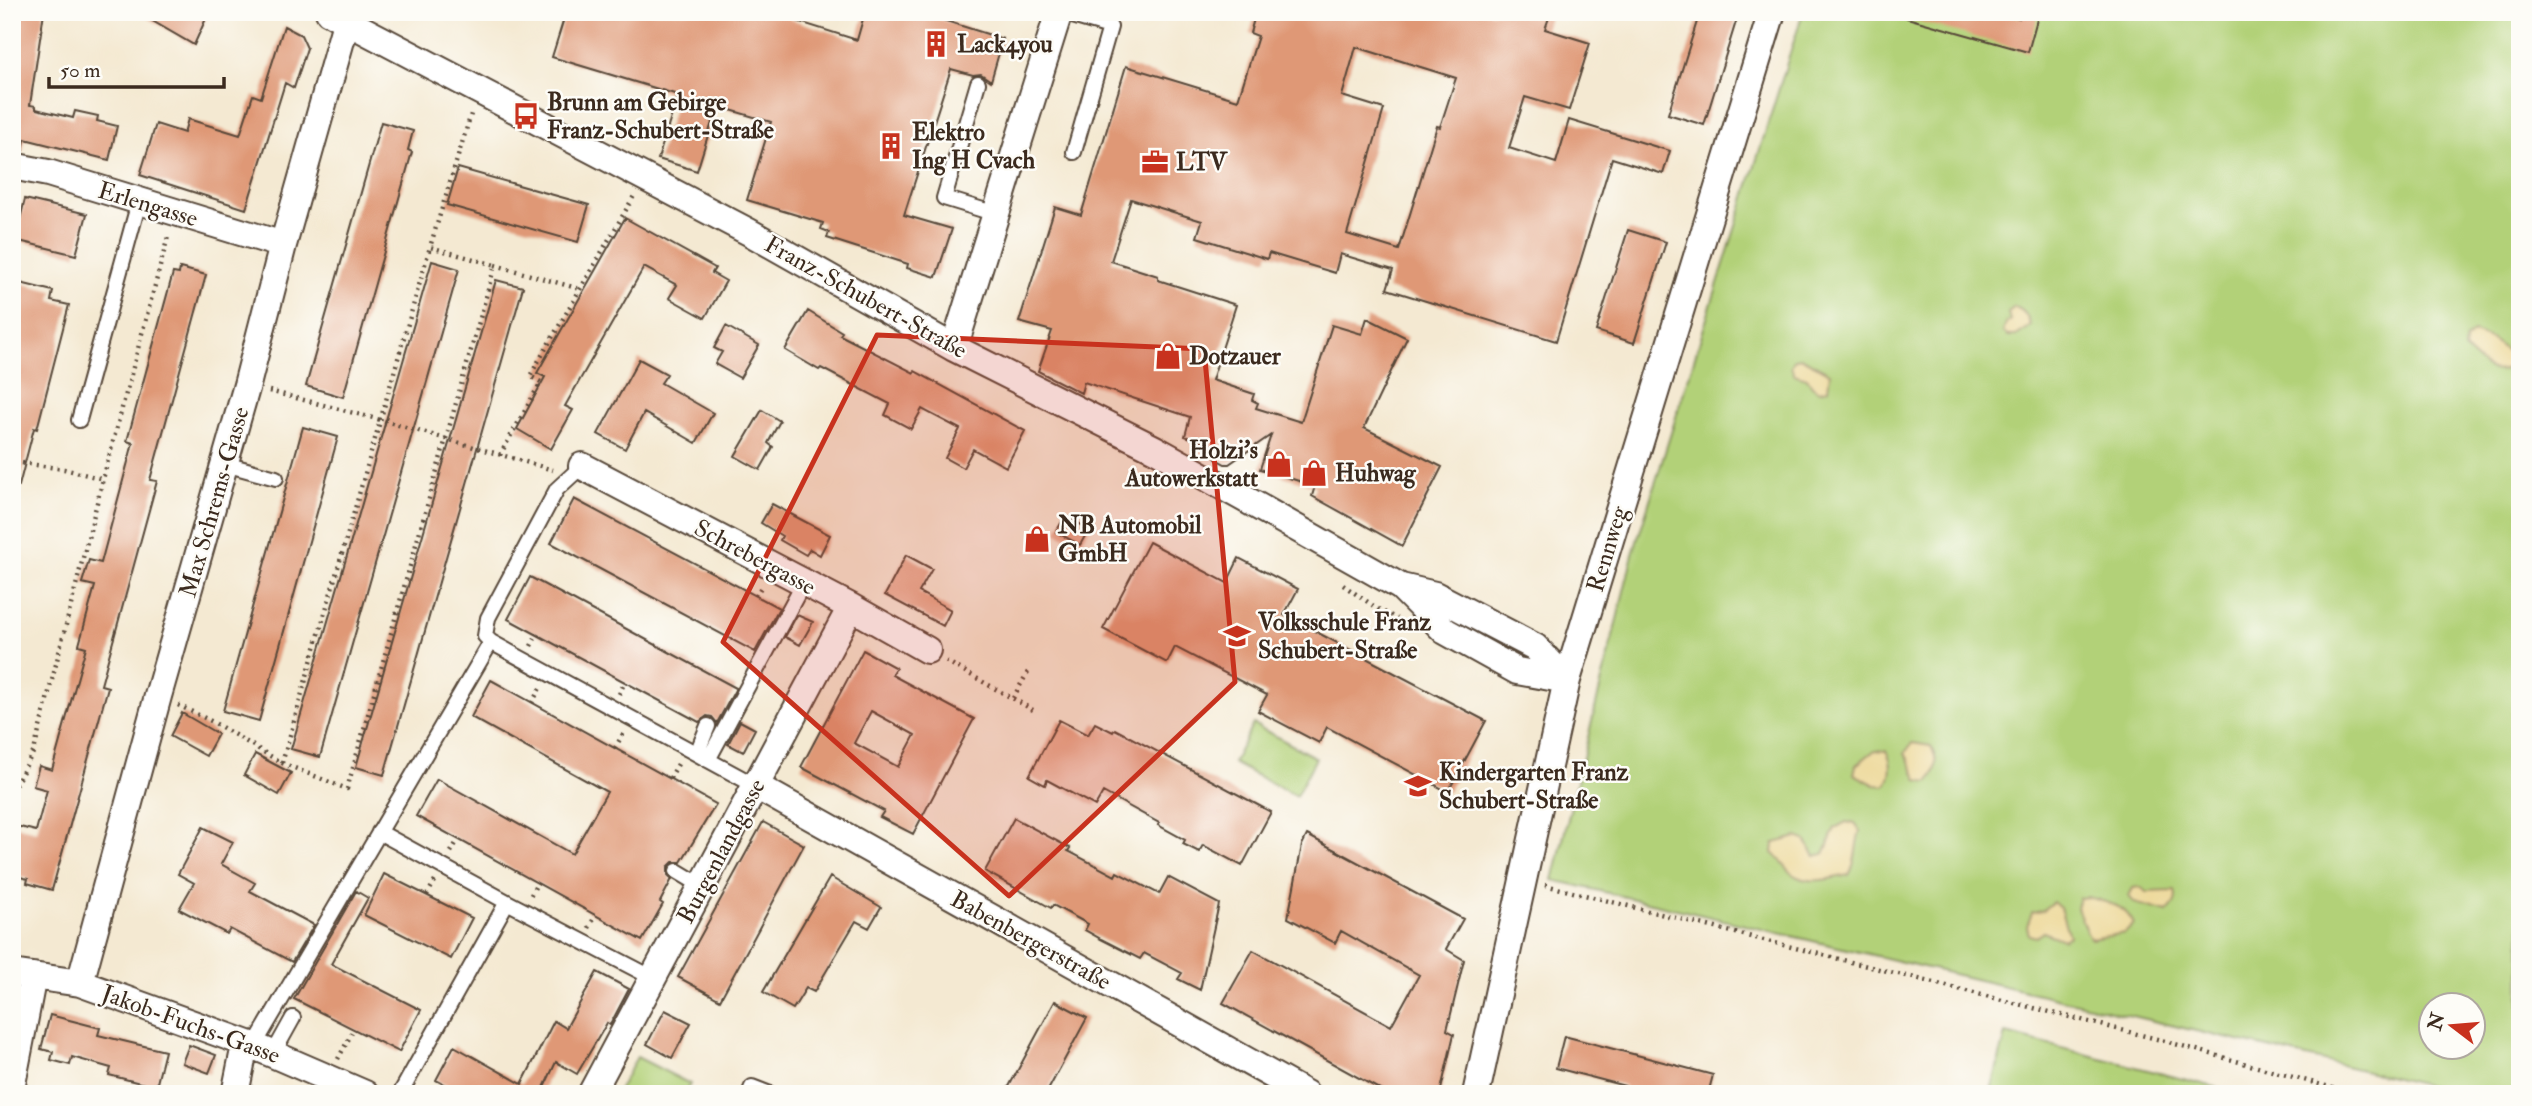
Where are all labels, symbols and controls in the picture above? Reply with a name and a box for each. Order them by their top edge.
building icon: Lack4you [921,29,951,59]
place label: Lack4you [957,29,1053,60]
scale bar [49,46,224,90]
text: 50 m [60,57,101,84]
place label: Brunn am Gebirge Franz-Schubert-Straße [547,87,774,146]
bus stop icon: Brunn am Gebirge Franz-Schubert-Straße [511,101,541,131]
place label: Elektro Ing H Cvach [912,117,1035,176]
building icon: Elektro Ing H Cvach [876,131,906,161]
office icon: LTV [1140,147,1170,177]
place label: LTV [1176,147,1229,178]
street label: Erlengasse [94,175,202,234]
street label: Franz-Schubert-Straße [759,229,972,366]
shop icon: Dotzauer [1153,341,1183,371]
place label: Dotzauer [1189,341,1282,372]
street label: Max Schrems-Gasse [172,403,256,601]
place label: Holzi's Autowerkstatt [1124,435,1258,494]
shop icon: Holzi's Autowerkstatt [1264,449,1294,479]
shop icon: Huhwag [1299,458,1329,488]
place label: Huhwag [1335,458,1417,489]
street label: Rennweg [1580,501,1636,596]
place label: NB Automobil GmbH [1057,510,1202,569]
street label: Schrebergasse [689,512,821,602]
shop icon: NB Automobil GmbH [1022,524,1052,554]
place label: Volksschule Franz Schubert-Straße [1257,607,1432,666]
school or university icon: Volksschule Franz Schubert-Straße [1222,621,1252,651]
place label: Kindergarten Franz Schubert-Straße [1439,757,1629,816]
school or university icon: Kindergarten Franz Schubert-Straße [1403,771,1433,801]
street label: Burgenlandgasse [670,774,773,929]
street label: Babenbergerstraße [945,884,1117,997]
street label: Jakob-Fuchs-Gasse [96,977,284,1071]
north arrow [2416,990,2486,1060]
text: N [2422,1009,2451,1034]

